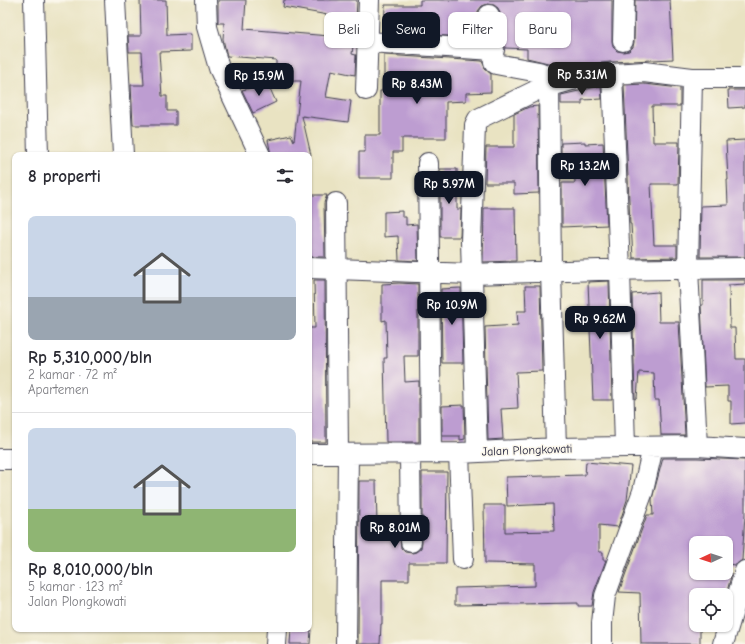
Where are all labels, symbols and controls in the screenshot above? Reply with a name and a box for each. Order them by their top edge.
chip: Beli [324,12,374,48]
chip: Sewa [382,12,440,48]
chip: Filter [448,12,507,48]
chip: Baru [515,12,571,48]
pin: Rp 5.31M [541,62,623,96]
pin: Rp 15.9M [218,63,300,97]
text: Rp 5.31M [557,67,607,82]
text: Rp 15.9M [234,68,284,83]
pin: Rp 8.43M [376,71,458,105]
text: Rp 8.43M [392,76,442,91]
pin: Rp 13.2M [544,153,626,187]
text: Rp 13.2M [560,158,610,173]
icon: filters [274,165,296,187]
text: 8 properti [28,167,101,186]
pin: Rp 5.97M [408,171,490,205]
text: Rp 5.97M [423,176,475,191]
icon: home [126,242,198,314]
pin: Rp 10.9M [411,292,493,326]
text: Rp 10.9M [426,297,478,312]
pin: Rp 9.62M [559,306,641,340]
text: Rp 9.62M [574,311,626,326]
text: Rp 5,310,000/bln [28,348,152,367]
text: 2 kamar · 72 m² [28,367,117,382]
text: Apartemen [28,382,89,397]
street label: Jalan Plongkowati [481,441,573,459]
icon: home [126,454,198,526]
pin: Rp 8.01M [354,515,436,549]
text: Rp 8.01M [369,520,421,535]
north arrow [689,536,733,580]
map controls [689,536,733,632]
text: Rp 8,010,000/bln [28,560,153,579]
text: 5 kamar · 123 m² [28,579,123,594]
button: locate [689,588,733,632]
text: Jalan Plongkowati [28,594,127,609]

